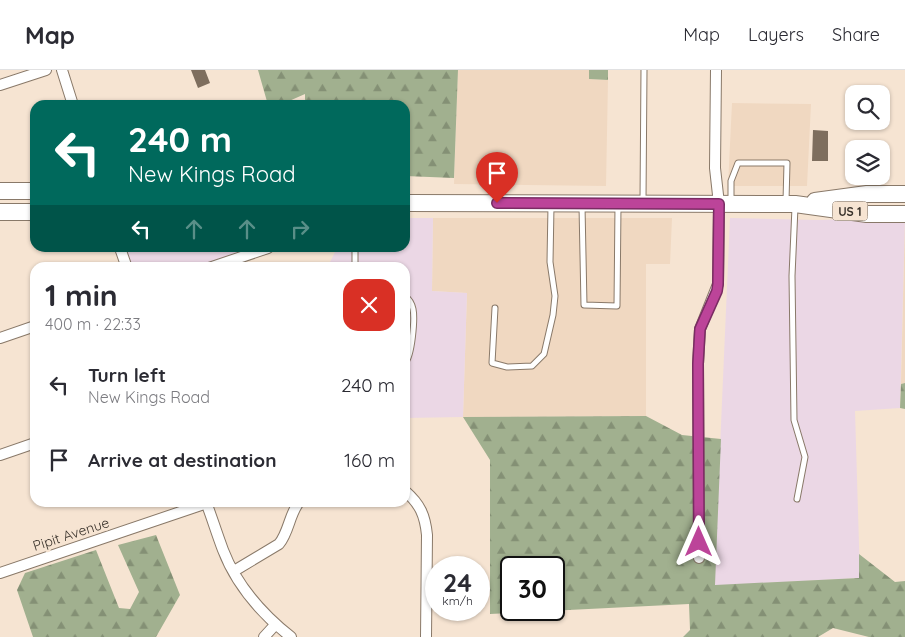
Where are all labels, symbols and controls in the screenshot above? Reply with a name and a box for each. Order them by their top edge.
text: Map [25,20,75,50]
text: Map [683,23,720,46]
text: Layers [748,23,804,46]
text: Share [832,23,880,46]
map controls [845,85,890,185]
button: search [845,85,890,130]
text: 240 m [128,117,232,161]
icon: left [45,120,110,185]
button: layers [845,140,890,185]
pin [476,152,518,203]
icon: arrive [483,159,511,187]
text: New Kings Road [128,160,296,188]
road number: US 1 [832,202,868,220]
icon: left [127,215,155,243]
icon: ahead [180,215,208,243]
icon: ahead [233,215,261,243]
icon: right [286,215,314,243]
text: 1 min [45,276,118,314]
button: close [343,279,395,331]
text: 400 m · 22:33 [45,314,141,334]
text: Turn left [88,363,166,387]
icon: left [45,371,73,399]
text: 240 m [341,373,395,397]
text: New Kings Road [88,387,210,407]
icon: arrive [45,446,73,474]
text: Arrive at destination [88,448,277,472]
text: 160 m [344,448,395,472]
street label: Pipit Avenue [31,513,112,555]
position arrow [672,515,724,567]
speed limit sign: 30 [500,556,565,621]
text: 24 [443,567,472,598]
text: km/h [442,593,473,608]

